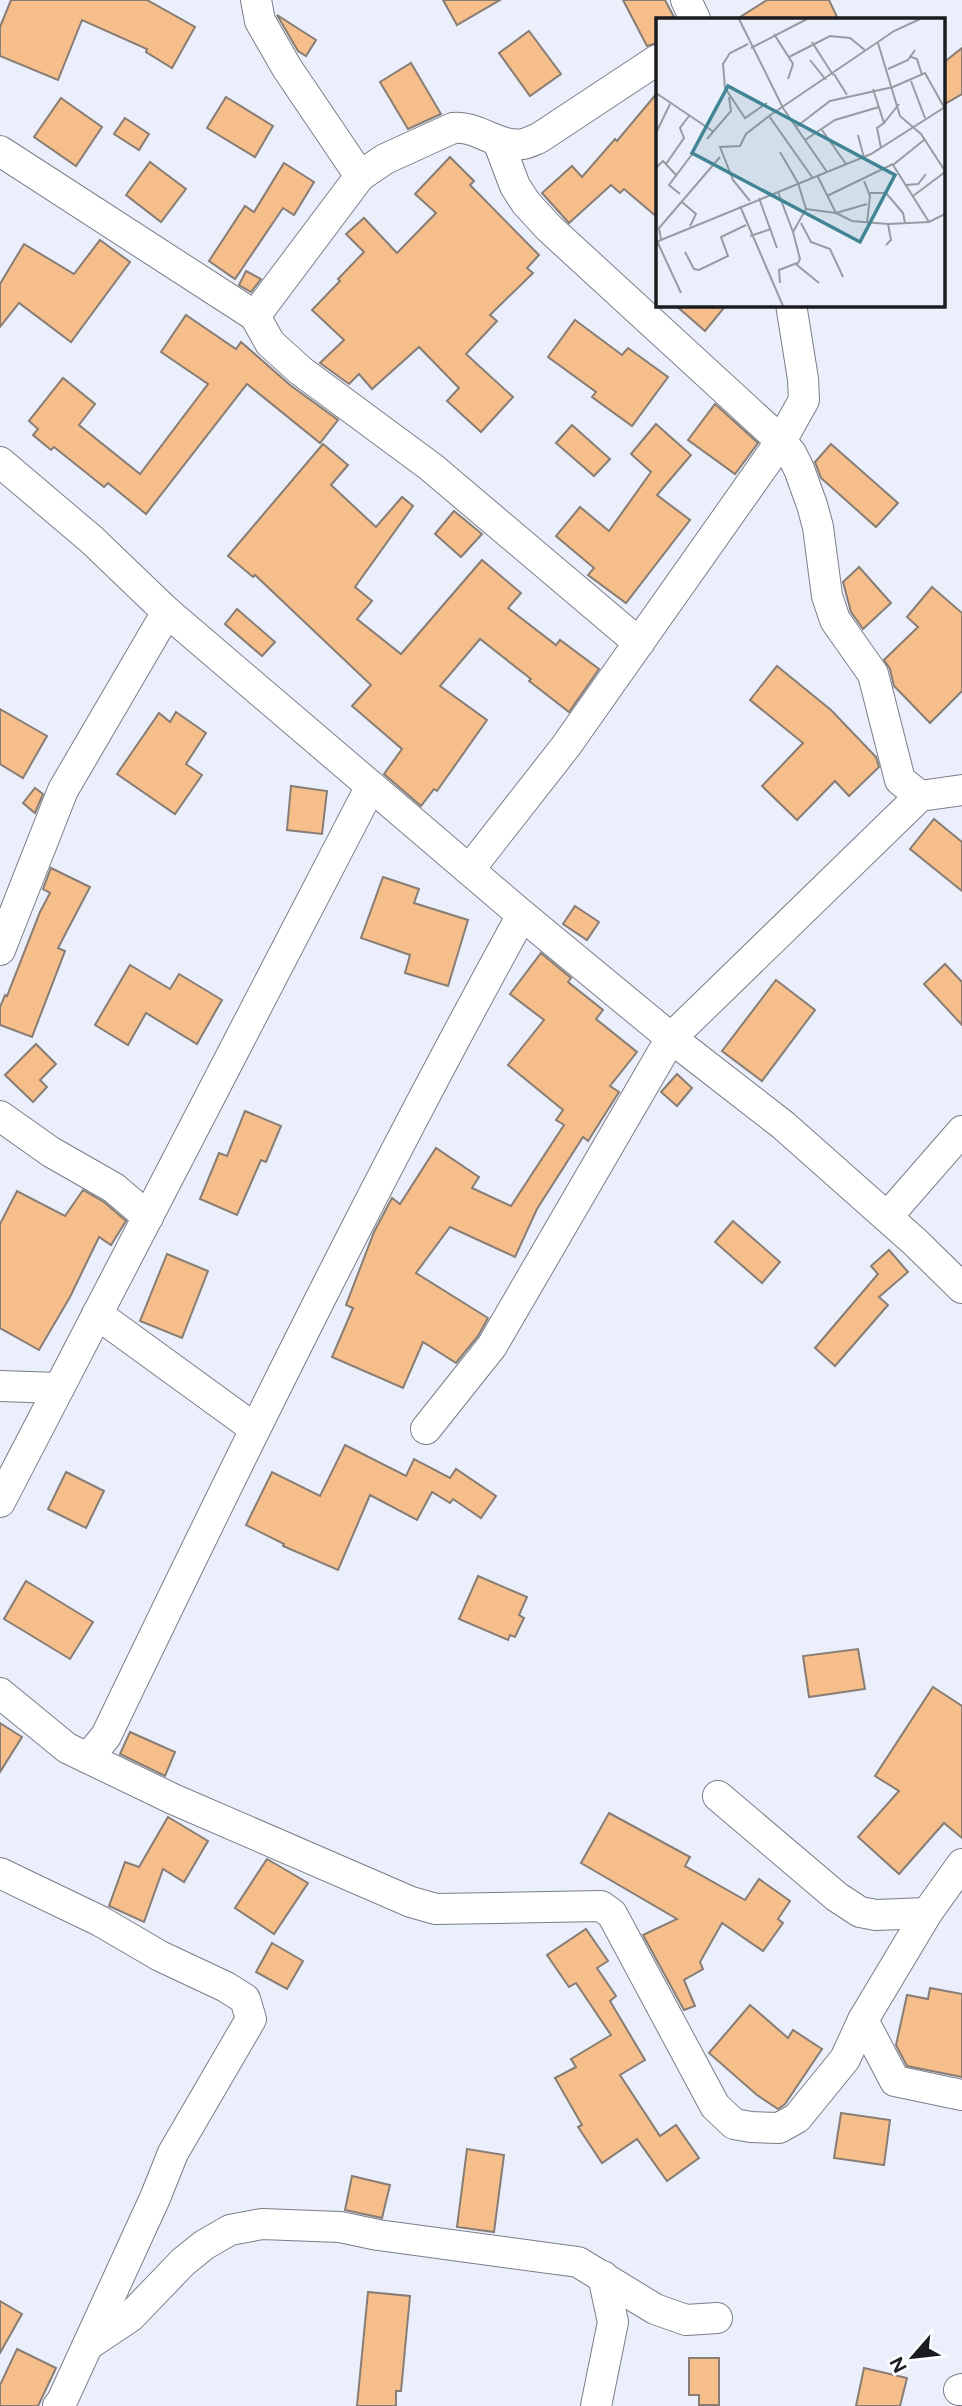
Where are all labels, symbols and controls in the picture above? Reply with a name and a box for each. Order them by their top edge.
inset map [656,18,944,306]
north arrow [878,2322,948,2392]
text: N [885,2353,912,2377]

